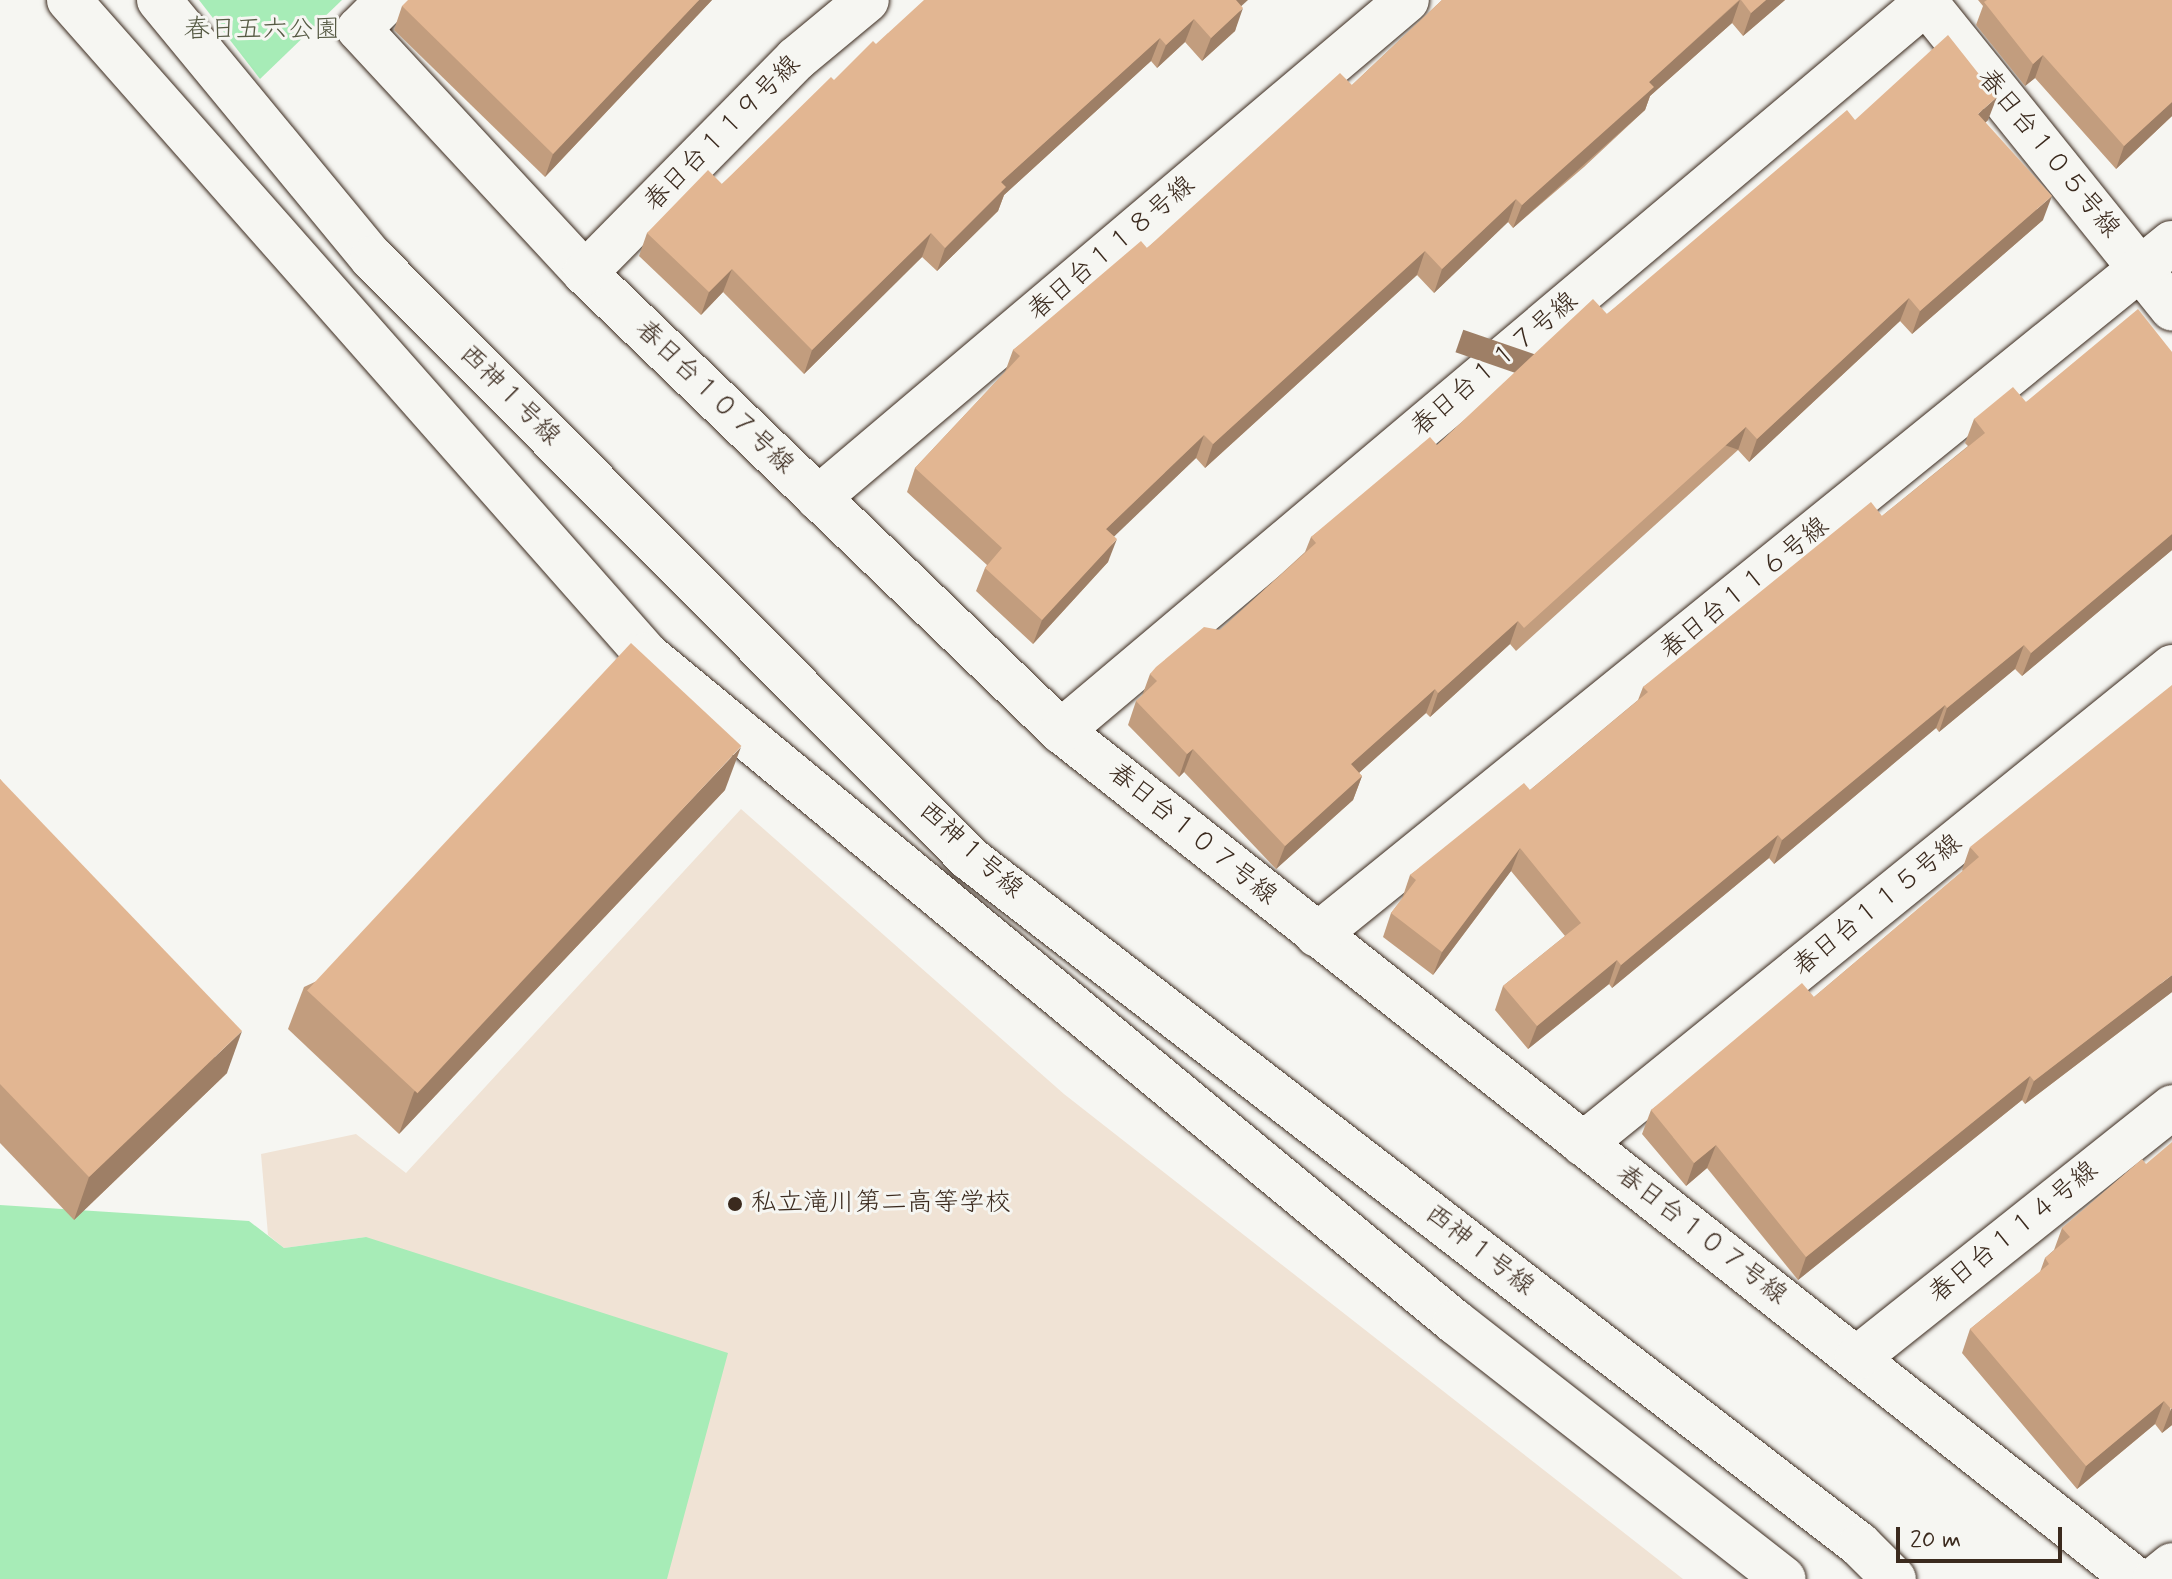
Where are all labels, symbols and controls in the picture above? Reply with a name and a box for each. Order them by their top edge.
park label: 春日五六公園 [184,15,340,47]
street label: 春日台１１９号線 [638,49,808,219]
street label: 春日台１０５号線 [1970,63,2126,245]
street label: 春日台１１８号線 [1022,170,1202,328]
street label: 春日台１１７号線 [1405,286,1585,444]
street label: 春日台１０７号線 [628,315,800,481]
street label: 西神１号線 [452,339,566,453]
street label: 春日台１１６号線 [1654,511,1836,667]
street label: 春日台１０７号線 [1101,757,1283,913]
street label: 西神１号線 [911,796,1029,906]
street label: 春日台１１５号線 [1787,828,1969,984]
street label: 春日台１１４号線 [1923,1155,2105,1311]
street label: 春日台１０７号線 [1609,1160,1793,1312]
place label: 私立滝川第二高等学校 [751,1188,1011,1220]
marker: 私立滝川第二高等学校 [726,1195,744,1213]
street label: 西神１号線 [1418,1199,1540,1303]
scale bar [1900,1511,2066,1561]
text: 20 m [1910,1525,1961,1556]

